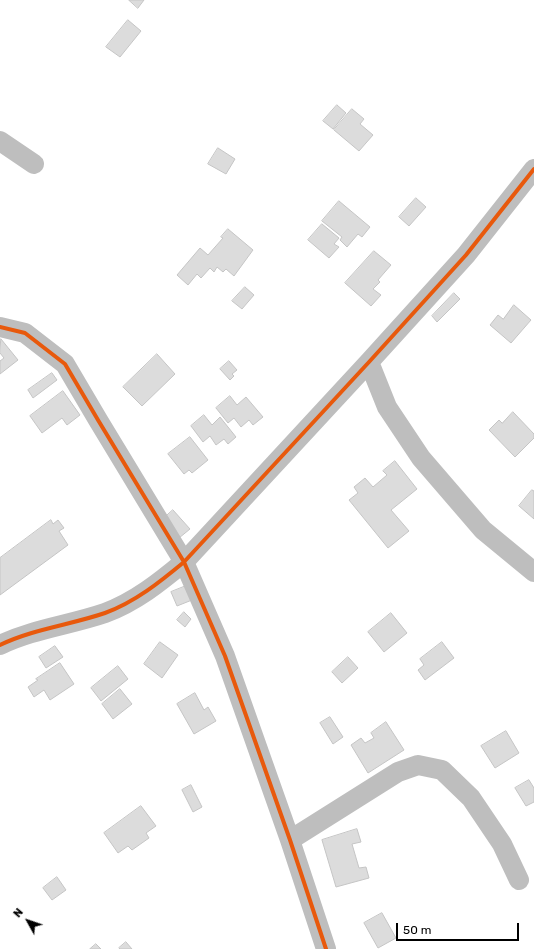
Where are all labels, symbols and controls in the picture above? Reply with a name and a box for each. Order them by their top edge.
north arrow [8,901,48,941]
text: N [11,906,26,920]
scale bar [398,915,521,941]
text: 50 m [403,923,431,937]

